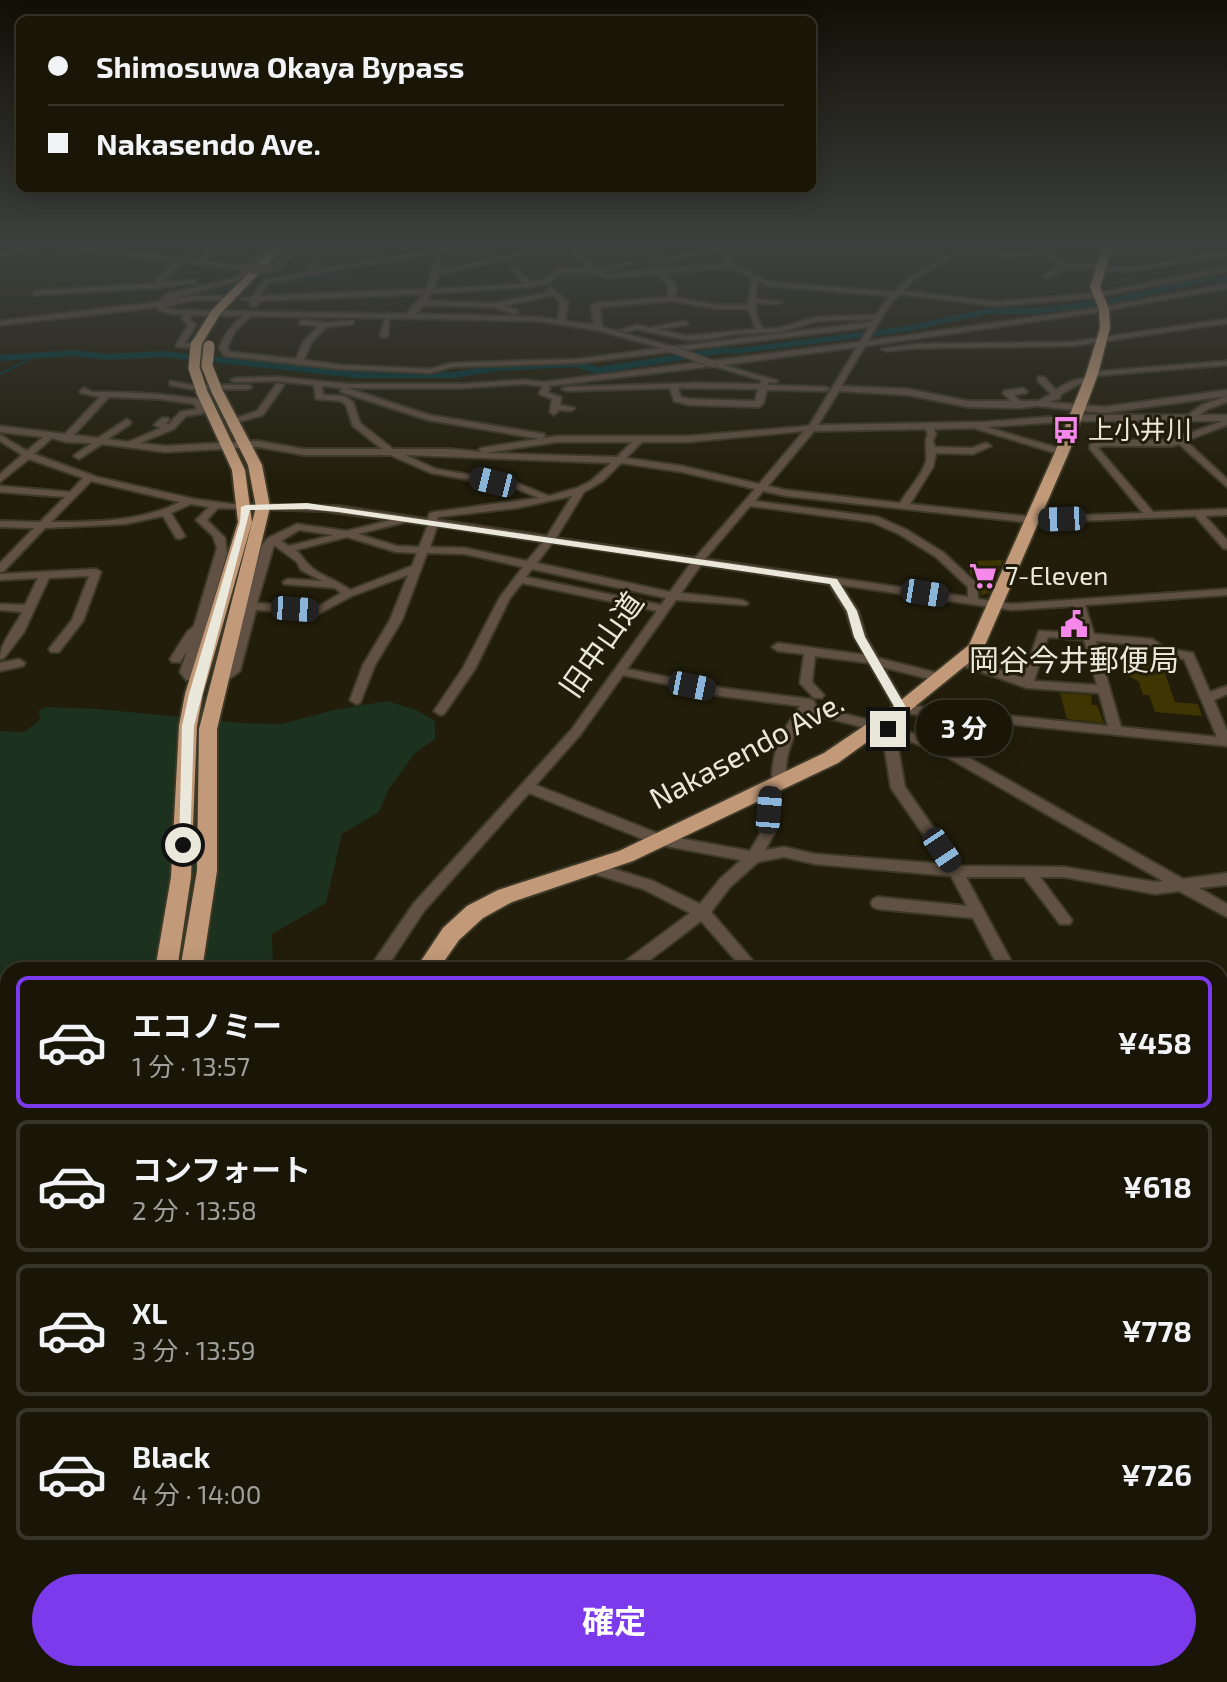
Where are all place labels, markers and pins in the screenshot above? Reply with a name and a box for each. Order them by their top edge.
place label: 上小井川 [1088,413,1192,444]
bus stop icon: 上小井川 [1051,415,1081,445]
place label: 7-Eleven [1005,559,1108,590]
supermarket icon: 7-Eleven [968,561,998,591]
public building icon: 岡谷今井郵便局 [1059,609,1089,639]
place label: 岡谷今井郵便局 [969,641,1179,677]

